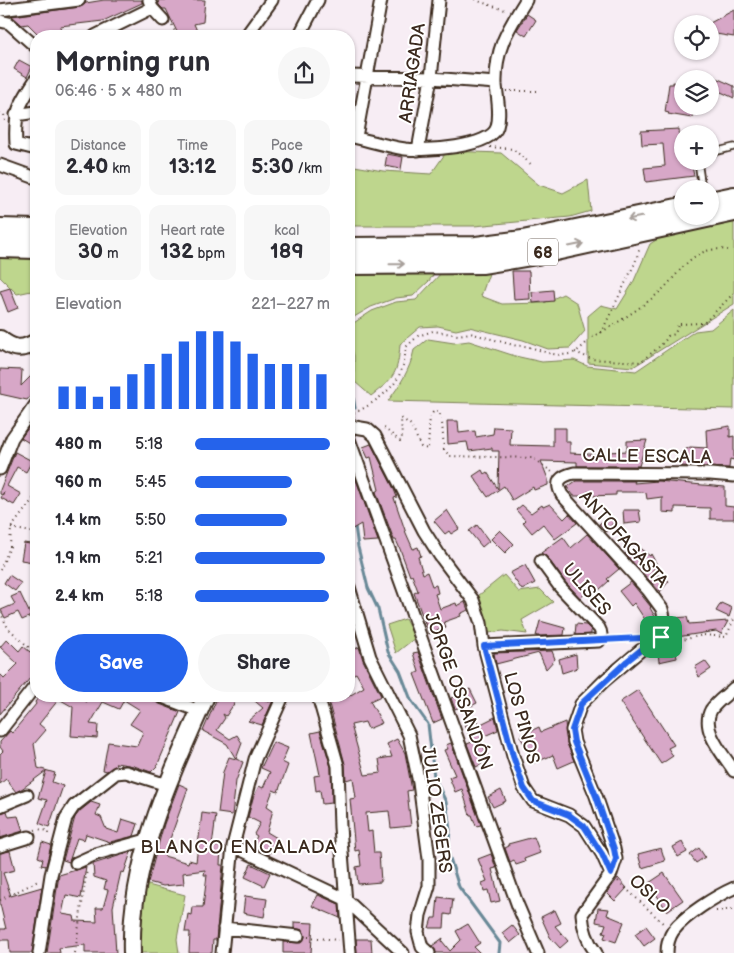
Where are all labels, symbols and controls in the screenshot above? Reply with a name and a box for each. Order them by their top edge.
map controls [674,15,719,225]
button: locate [674,15,719,60]
street label: ARRIAGADA [395,22,430,124]
text: Morning run [55,46,210,79]
button: share [278,47,330,99]
button: layers [674,70,719,115]
text: 06:46 · 5 × 480 m [55,82,182,101]
button: + [674,125,719,170]
text: Distance [70,137,126,154]
text: Time [177,137,208,154]
text: Pace [271,137,303,154]
text: 2.40 [66,154,108,179]
text: 13:12 [169,154,216,179]
text: 5:30 [251,154,294,179]
text: km [108,160,131,177]
text: /km [294,160,322,177]
button: − [674,180,719,225]
one-way arrow [627,213,643,223]
text: Elevation [69,222,127,239]
text: Heart rate [160,222,225,239]
text: kcal [274,222,299,239]
road number: 68 [528,238,558,266]
text: 30 [78,239,103,264]
text: 132 [160,239,194,264]
text: 189 [270,239,304,264]
one-way arrow [567,240,583,250]
text: m [103,245,119,262]
text: bpm [194,245,225,262]
one-way arrow [389,259,405,269]
text: Elevation [55,295,122,314]
text: 221–227 m [251,295,330,314]
text: 480 m [55,435,102,454]
text: 5:18 [135,435,163,454]
street label: CALLE ESCALA [582,445,712,468]
text: 960 m [55,473,102,492]
text: 5:45 [135,473,166,492]
street label: ANTOFAGASTA [575,487,673,592]
text: 1.4 km [55,511,101,530]
text: 5:50 [135,511,166,530]
text: 1.9 km [55,549,101,568]
text: 5:21 [135,549,163,568]
street label: ULISES [558,559,615,620]
text: 2.4 km [55,587,104,606]
text: 5:18 [135,587,163,606]
street label: JORGE OSSANDÓN [420,609,499,773]
pin [640,616,682,658]
icon: arrive [647,623,675,651]
button: Save [55,634,188,692]
button: Share [198,634,330,692]
street label: LOS PINOS [499,670,544,766]
street label: JULIO ZEGERS [417,744,456,875]
district label: BLANCO ENCALADA [140,836,338,859]
street label: OSLO [625,870,674,918]

